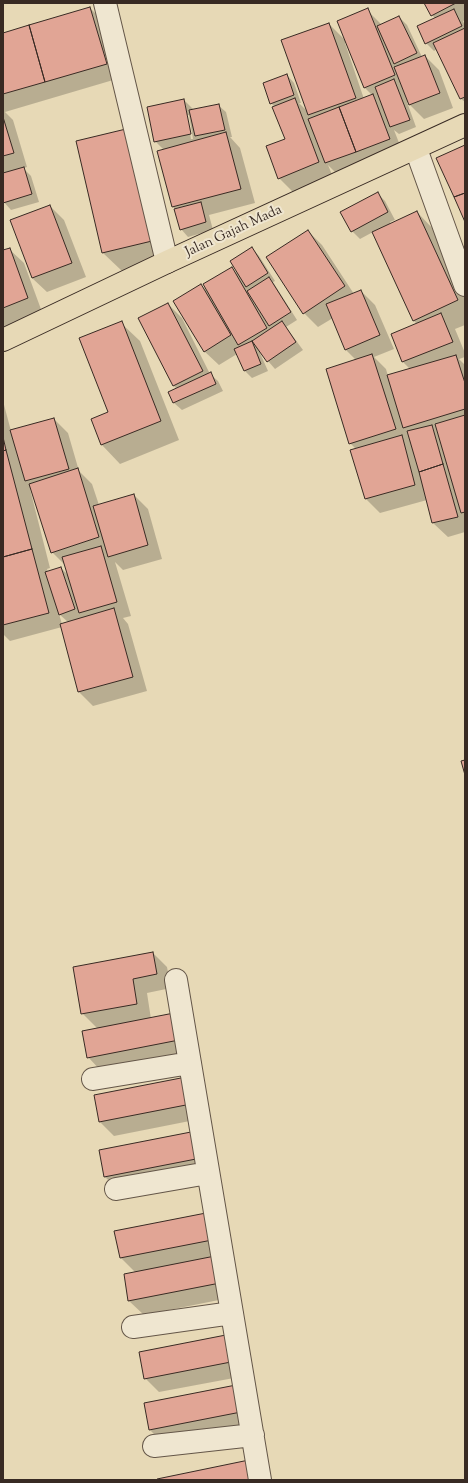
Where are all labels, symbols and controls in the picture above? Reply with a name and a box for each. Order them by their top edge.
street label: Jalan Gajah Mada [183,202,285,262]

